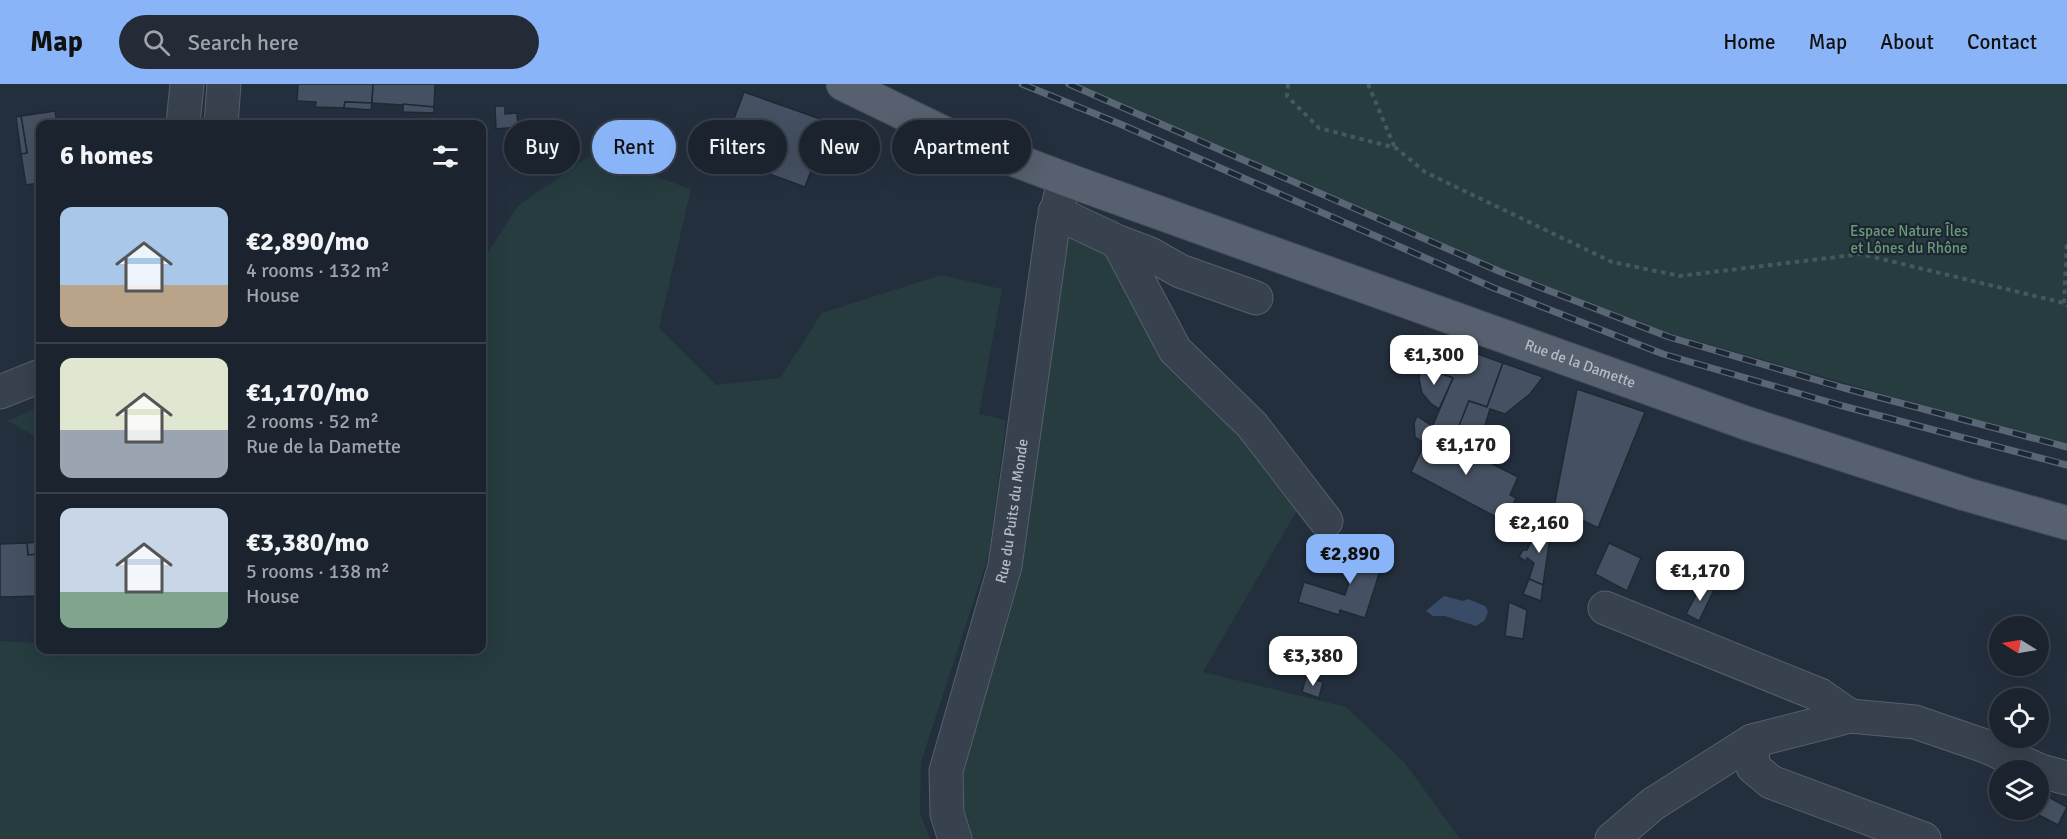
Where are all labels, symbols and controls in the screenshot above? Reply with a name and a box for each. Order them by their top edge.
search box [119,15,539,69]
text: Map [30,25,83,59]
icon: search [140,26,173,59]
text: Search here [188,29,299,56]
text: Home [1723,29,1776,55]
text: Map [1809,29,1847,55]
text: About [1880,29,1934,55]
text: Contact [1967,29,2037,55]
chip: Buy [504,120,580,174]
chip: Rent [592,120,676,174]
chip: Filters [688,120,787,174]
chip: New [799,120,880,174]
chip: Apartment [892,120,1031,174]
text: 6 homes [60,140,153,172]
icon: filters [429,140,462,173]
park label: Espace Nature Îles et Lônes du Rhône [1850,222,1969,257]
text: €2,890/mo [246,226,369,258]
icon: home [108,231,180,303]
text: 4 rooms · 132 m² [246,258,390,283]
text: House [246,283,300,308]
pin: €1,300 [1385,335,1483,386]
street label: Rue de la Damette [1522,335,1638,392]
text: €1,300 [1404,342,1464,367]
text: €1,170/mo [246,377,369,409]
icon: home [108,382,180,454]
text: 2 rooms · 52 m² [246,409,379,434]
pin: €1,170 [1417,425,1515,476]
text: €1,170 [1436,432,1496,457]
text: Rue de la Damette [246,434,401,459]
street label: Rue du Puits du Monde [992,438,1032,585]
pin: €2,160 [1490,503,1588,554]
text: €2,160 [1509,510,1569,535]
text: €3,380/mo [246,527,369,559]
icon: home [108,532,180,604]
pin: €2,890 [1301,534,1399,585]
text: €2,890 [1320,541,1380,566]
pin: €1,170 [1651,551,1749,602]
text: €1,170 [1670,558,1730,583]
text: 5 rooms · 138 m² [246,559,390,584]
text: House [246,584,300,609]
north arrow [1989,616,2049,676]
map controls [1989,616,2049,820]
pin: €3,380 [1264,636,1362,687]
text: €3,380 [1283,643,1343,668]
button: locate [1989,688,2049,748]
button: layers [1989,760,2049,820]

